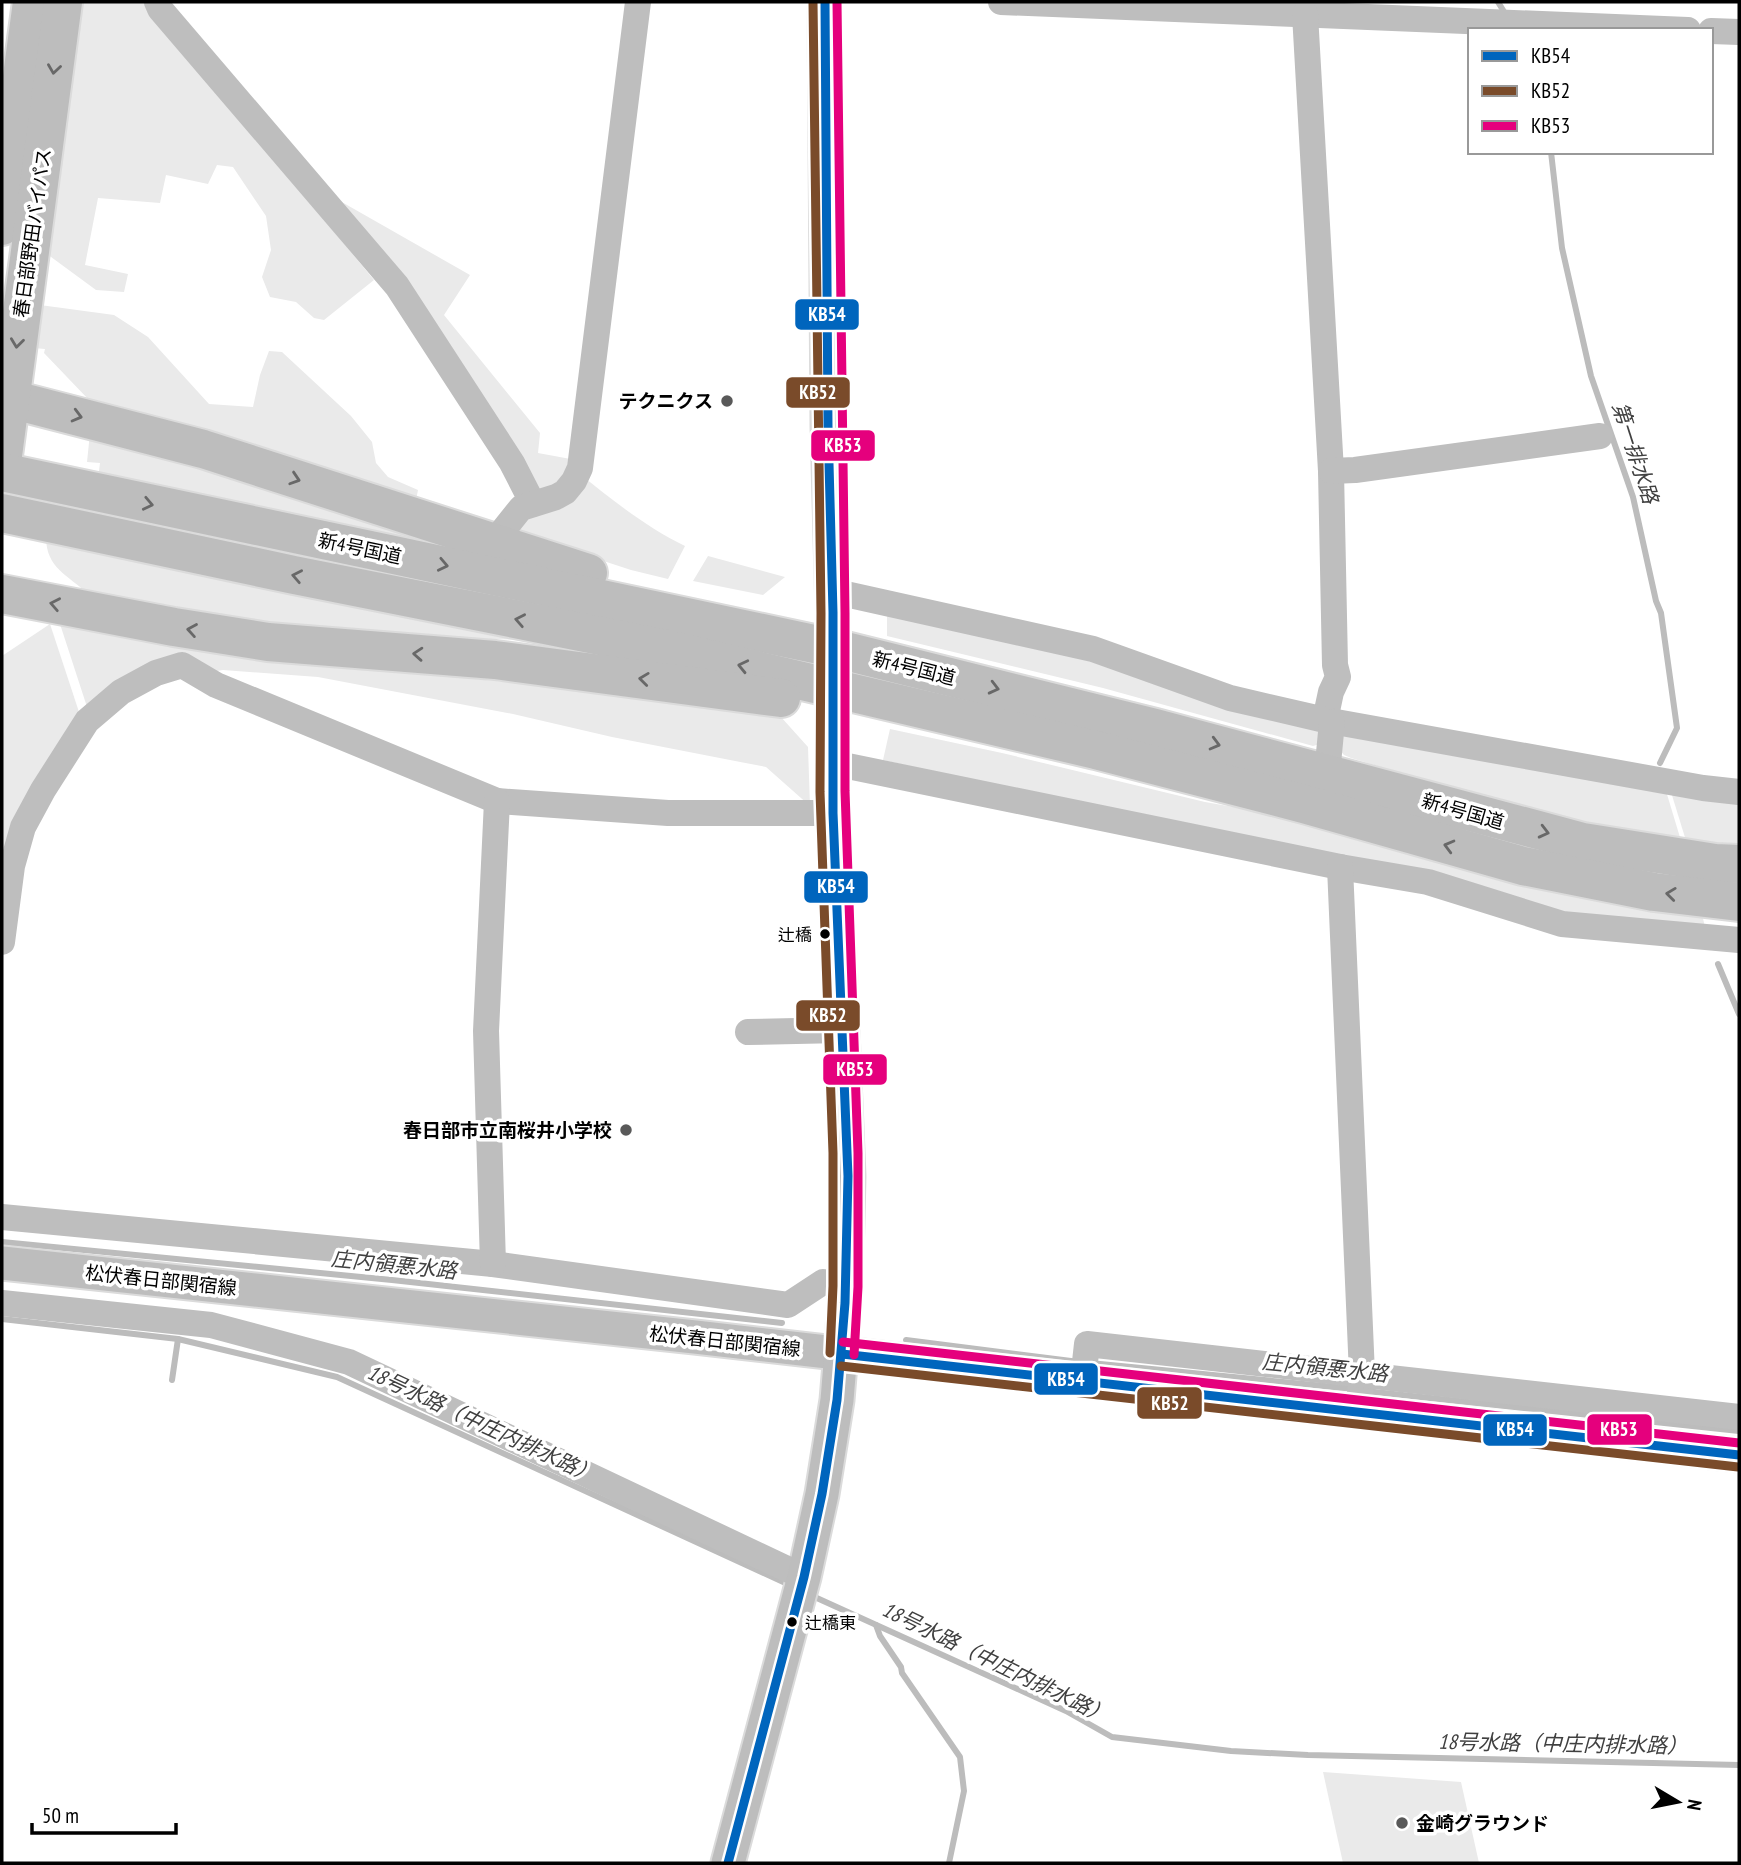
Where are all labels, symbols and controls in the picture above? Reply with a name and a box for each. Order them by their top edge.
legend [1468,28,1713,154]
text: KB54 [1531,42,1571,69]
one-way arrow [47,64,62,75]
text: KB52 [1531,77,1570,104]
text: KB53 [1531,112,1570,139]
street label: 春日部野田バイパス [8,147,56,319]
line badge: KB54 [794,298,860,331]
text: KB54 [808,302,846,326]
one-way arrow [9,338,24,349]
line badge: KB52 [785,376,851,409]
text: KB52 [799,380,837,404]
place label: テクニクス [619,389,713,413]
marker: テクニクス [719,393,735,409]
water label: 第一排水路 [1606,399,1665,509]
one-way arrow [70,408,82,422]
line badge: KB53 [810,429,876,462]
text: KB53 [824,433,862,457]
one-way arrow [289,470,301,485]
one-way arrow [142,496,154,511]
street label: 新4号国道 [316,527,404,569]
one-way arrow [437,557,449,572]
one-way arrow [291,569,303,584]
one-way arrow [49,597,61,612]
one-way arrow [514,613,526,628]
one-way arrow [186,623,198,638]
street label: 新4号国道 [870,646,958,690]
one-way arrow [412,647,423,662]
one-way arrow [737,660,749,674]
one-way arrow [638,672,650,687]
one-way arrow [988,680,1000,694]
one-way arrow [1209,736,1221,750]
street label: 新4号国道 [1419,788,1507,834]
one-way arrow [1538,824,1550,838]
one-way arrow [1443,840,1455,854]
line badge: KB54 [803,870,869,904]
text: KB54 [817,874,855,898]
one-way arrow [1666,887,1677,902]
place label: 辻橋 [778,924,812,946]
marker: 辻橋 [818,927,832,941]
line badge: KB52 [795,999,861,1032]
text: KB52 [809,1003,847,1027]
line badge: KB53 [822,1053,888,1086]
text: KB53 [836,1057,874,1081]
place label: 春日部市立南桜井小学校 [403,1118,612,1142]
marker: 春日部市立南桜井小学校 [618,1122,634,1138]
water label: 庄内領悪水路 [330,1244,460,1285]
street label: 松伏春日部関宿線 [84,1260,238,1300]
street label: 松伏春日部関宿線 [648,1321,802,1361]
water label: 庄内領悪水路 [1261,1347,1391,1388]
water label: 18号水路（中庄内排水路） [363,1359,601,1489]
line badge: KB54 [1033,1362,1099,1396]
text: KB54 [1047,1367,1085,1391]
line badge: KB52 [1136,1386,1203,1420]
text: KB52 [1151,1391,1189,1415]
line badge: KB54 [1482,1413,1548,1447]
line badge: KB53 [1586,1413,1653,1446]
text: KB54 [1496,1417,1534,1441]
text: KB53 [1600,1417,1638,1441]
water label: 18号水路（中庄内排水路） [878,1596,1114,1729]
place label: 辻橋東 [805,1612,856,1634]
marker: 辻橋東 [785,1615,799,1629]
water label: 18号水路（中庄内排水路） [1438,1728,1688,1759]
north arrow [1643,1767,1713,1837]
scale bar [32,1792,175,1836]
text: N [1682,1798,1707,1812]
text: 50 m [42,1802,79,1829]
place label: 金崎グラウンド [1416,1811,1549,1835]
marker: 金崎グラウンド [1394,1815,1410,1831]

